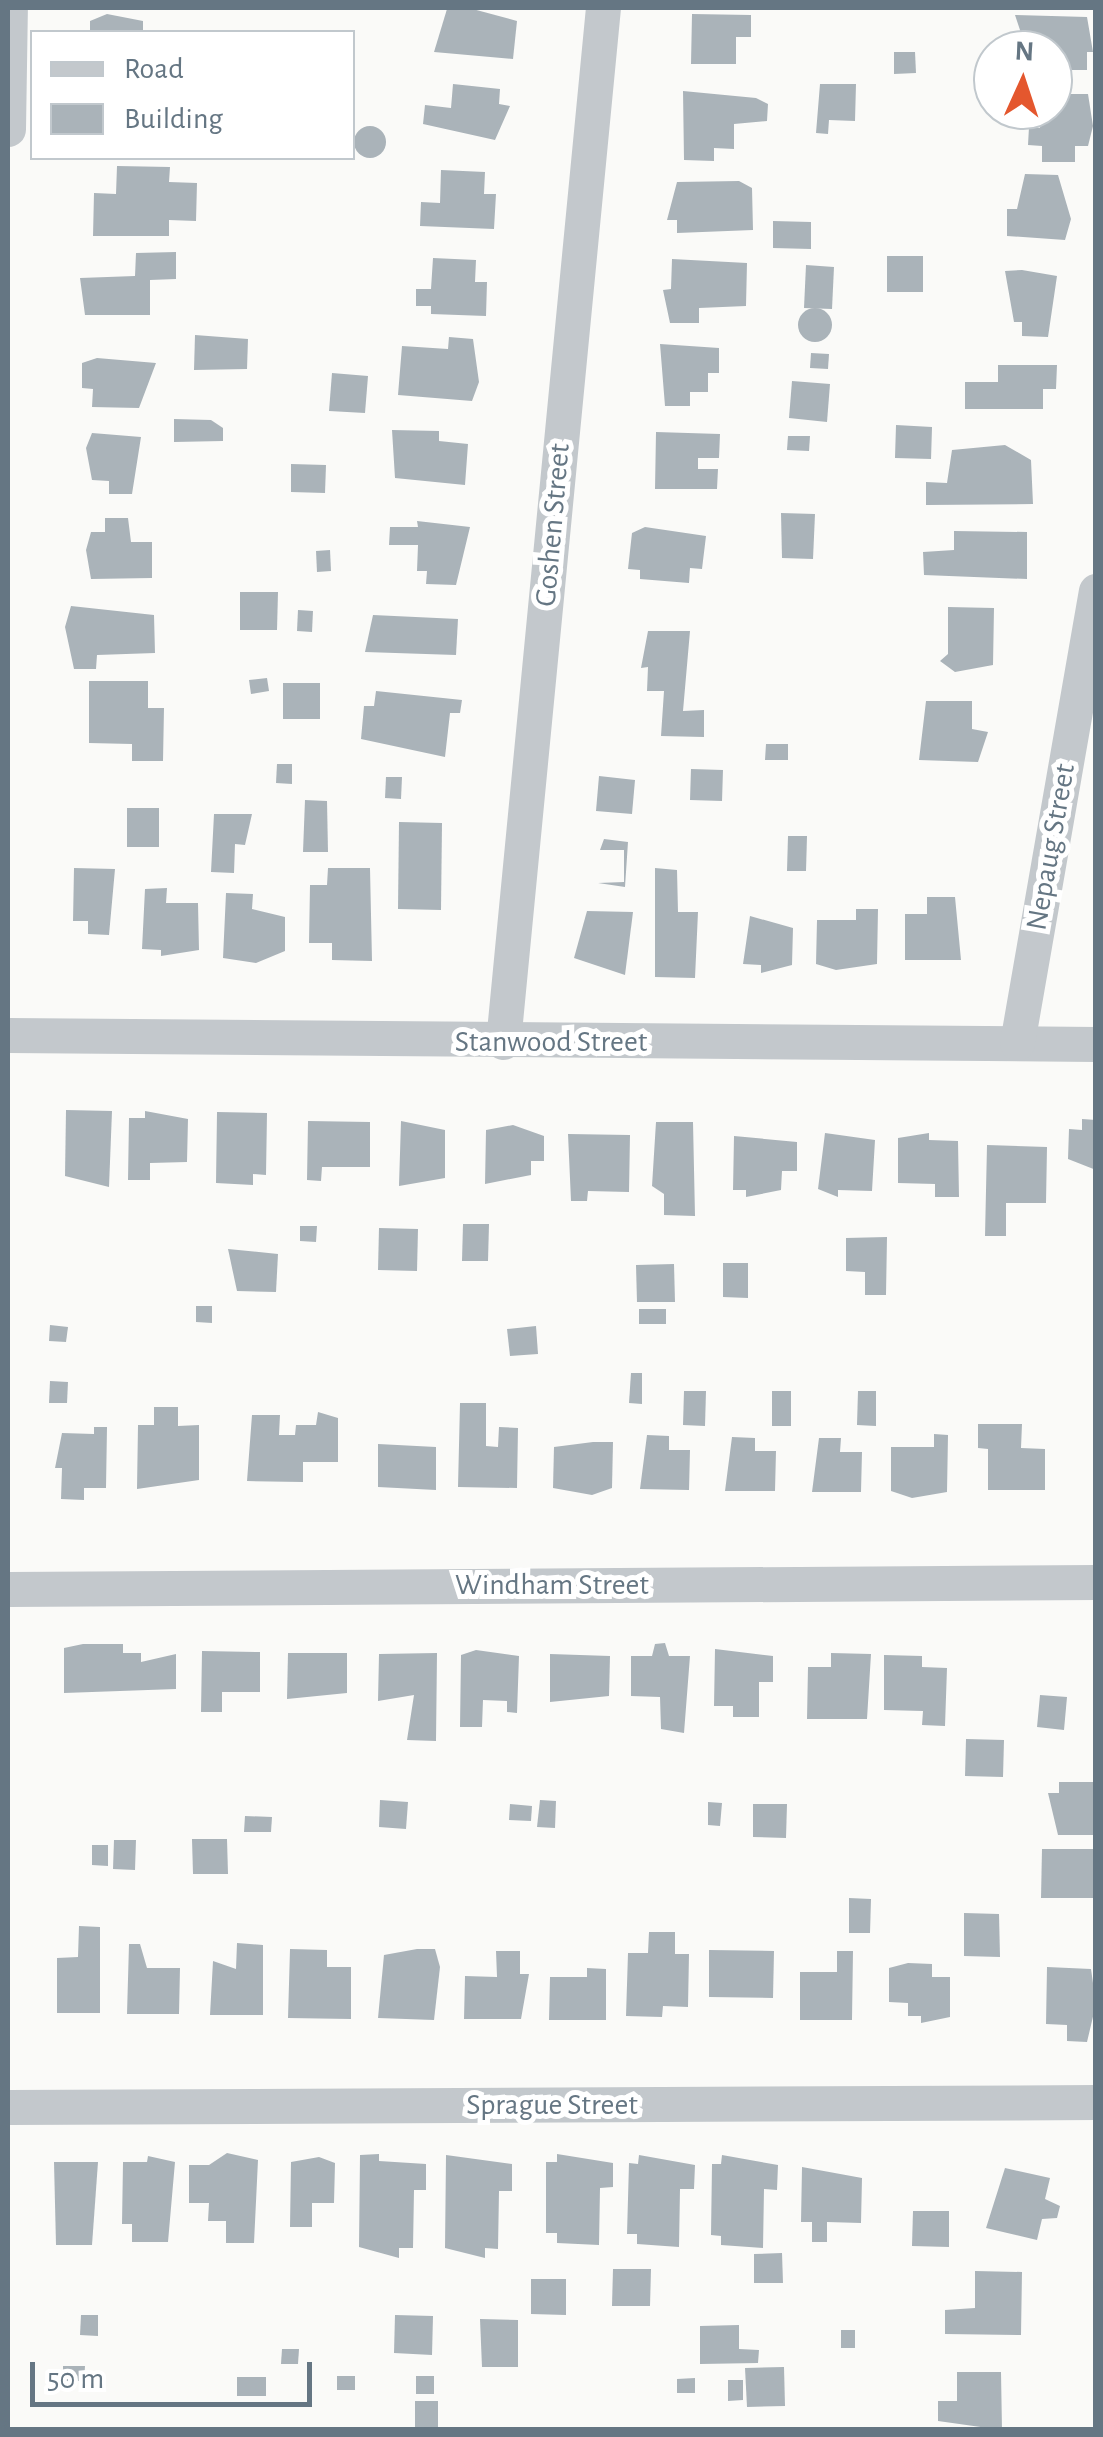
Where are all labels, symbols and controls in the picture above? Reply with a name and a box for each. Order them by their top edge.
legend [30,30,355,160]
north arrow [973,30,1073,130]
text: N [1014,38,1035,67]
text: Road [124,54,184,84]
text: Building [124,104,223,134]
street label: Goshen Street [528,442,578,608]
street label: Nepaug Street [1019,761,1083,933]
street label: Stanwood Street [455,1024,647,1060]
street label: Windham Street [455,1567,649,1603]
street label: Sprague Street [466,2087,638,2123]
scale bar [35,2342,318,2404]
text: 50 m [47,2364,104,2394]

